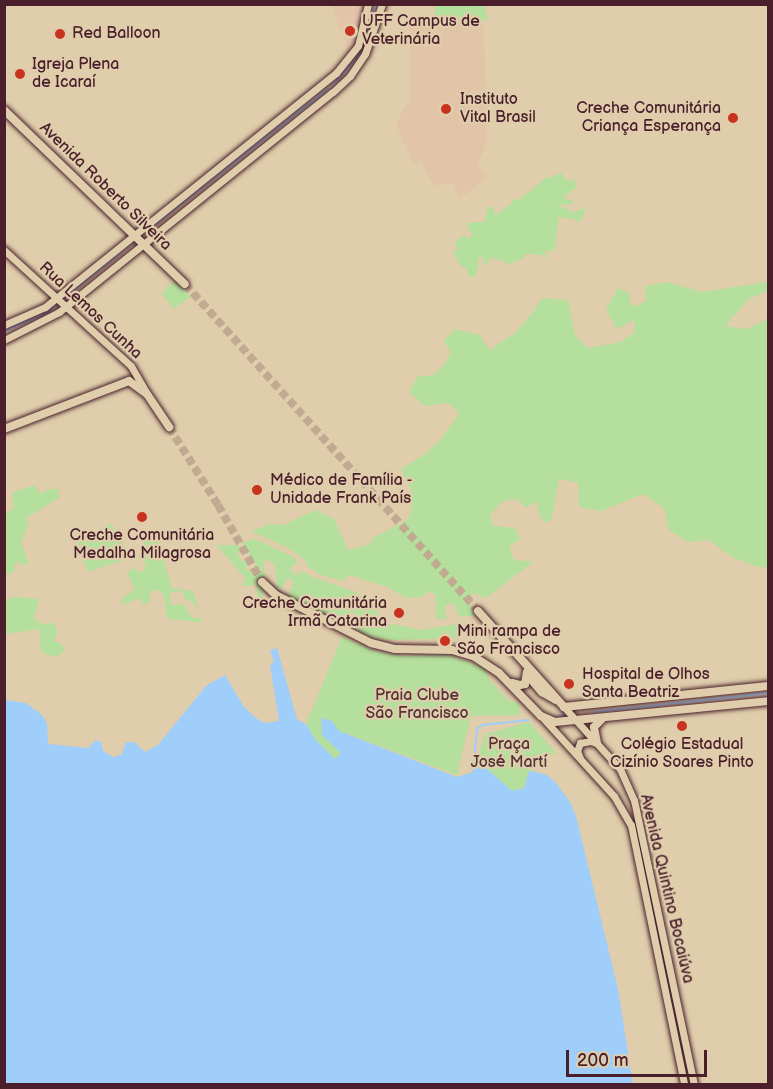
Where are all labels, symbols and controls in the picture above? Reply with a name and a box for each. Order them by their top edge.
place label: UFF Campus de Veterinária [362,12,480,50]
place label: Red Balloon [72,24,161,44]
marker: UFF Campus de Veterinária [343,24,357,38]
marker: Red Balloon [53,27,67,41]
place label: Igreja Plena de Icaraí [32,55,119,93]
marker: Igreja Plena de Icaraí [13,67,27,81]
place label: Instituto Vital Brasil [460,90,536,128]
place label: Creche Comunitária Criança Esperança [576,99,721,137]
marker: Instituto Vital Brasil [437,100,455,118]
marker: Creche Comunitária Criança Esperança [726,111,740,125]
street label: Avenida Roberto Silveira [35,119,175,255]
street label: Rua Lemos Cunha [35,258,145,364]
place label: Médico de Família - Unidade Frank País [270,471,413,509]
marker: Médico de Família - Unidade Frank País [248,481,266,499]
marker: Creche Comunitária Medalha Milagrosa [135,510,149,524]
place label: Creche Comunitária Medalha Milagrosa [70,526,214,564]
place label: Creche Comunitária Irmã Catarina [242,594,387,632]
marker: Creche Comunitária Irmã Catarina [392,606,406,620]
place label: Mini rampa de São Francisco [457,622,561,660]
marker: Mini rampa de São Francisco [438,634,452,648]
place label: Hospital de Olhos Santa Beatriz [582,665,710,703]
marker: Hospital de Olhos Santa Beatriz [560,675,578,693]
park label: Praia Clube São Francisco [365,686,469,724]
marker: Colégio Estadual Cizínio Soares Pinto [675,719,689,733]
park label: Praça José Martí [471,735,547,773]
place label: Colégio Estadual Cizínio Soares Pinto [610,735,754,773]
street label: Avenida Quintino Bocaiúva [635,793,697,985]
scale bar [569,1038,710,1076]
text: 200 m [577,1050,629,1071]

